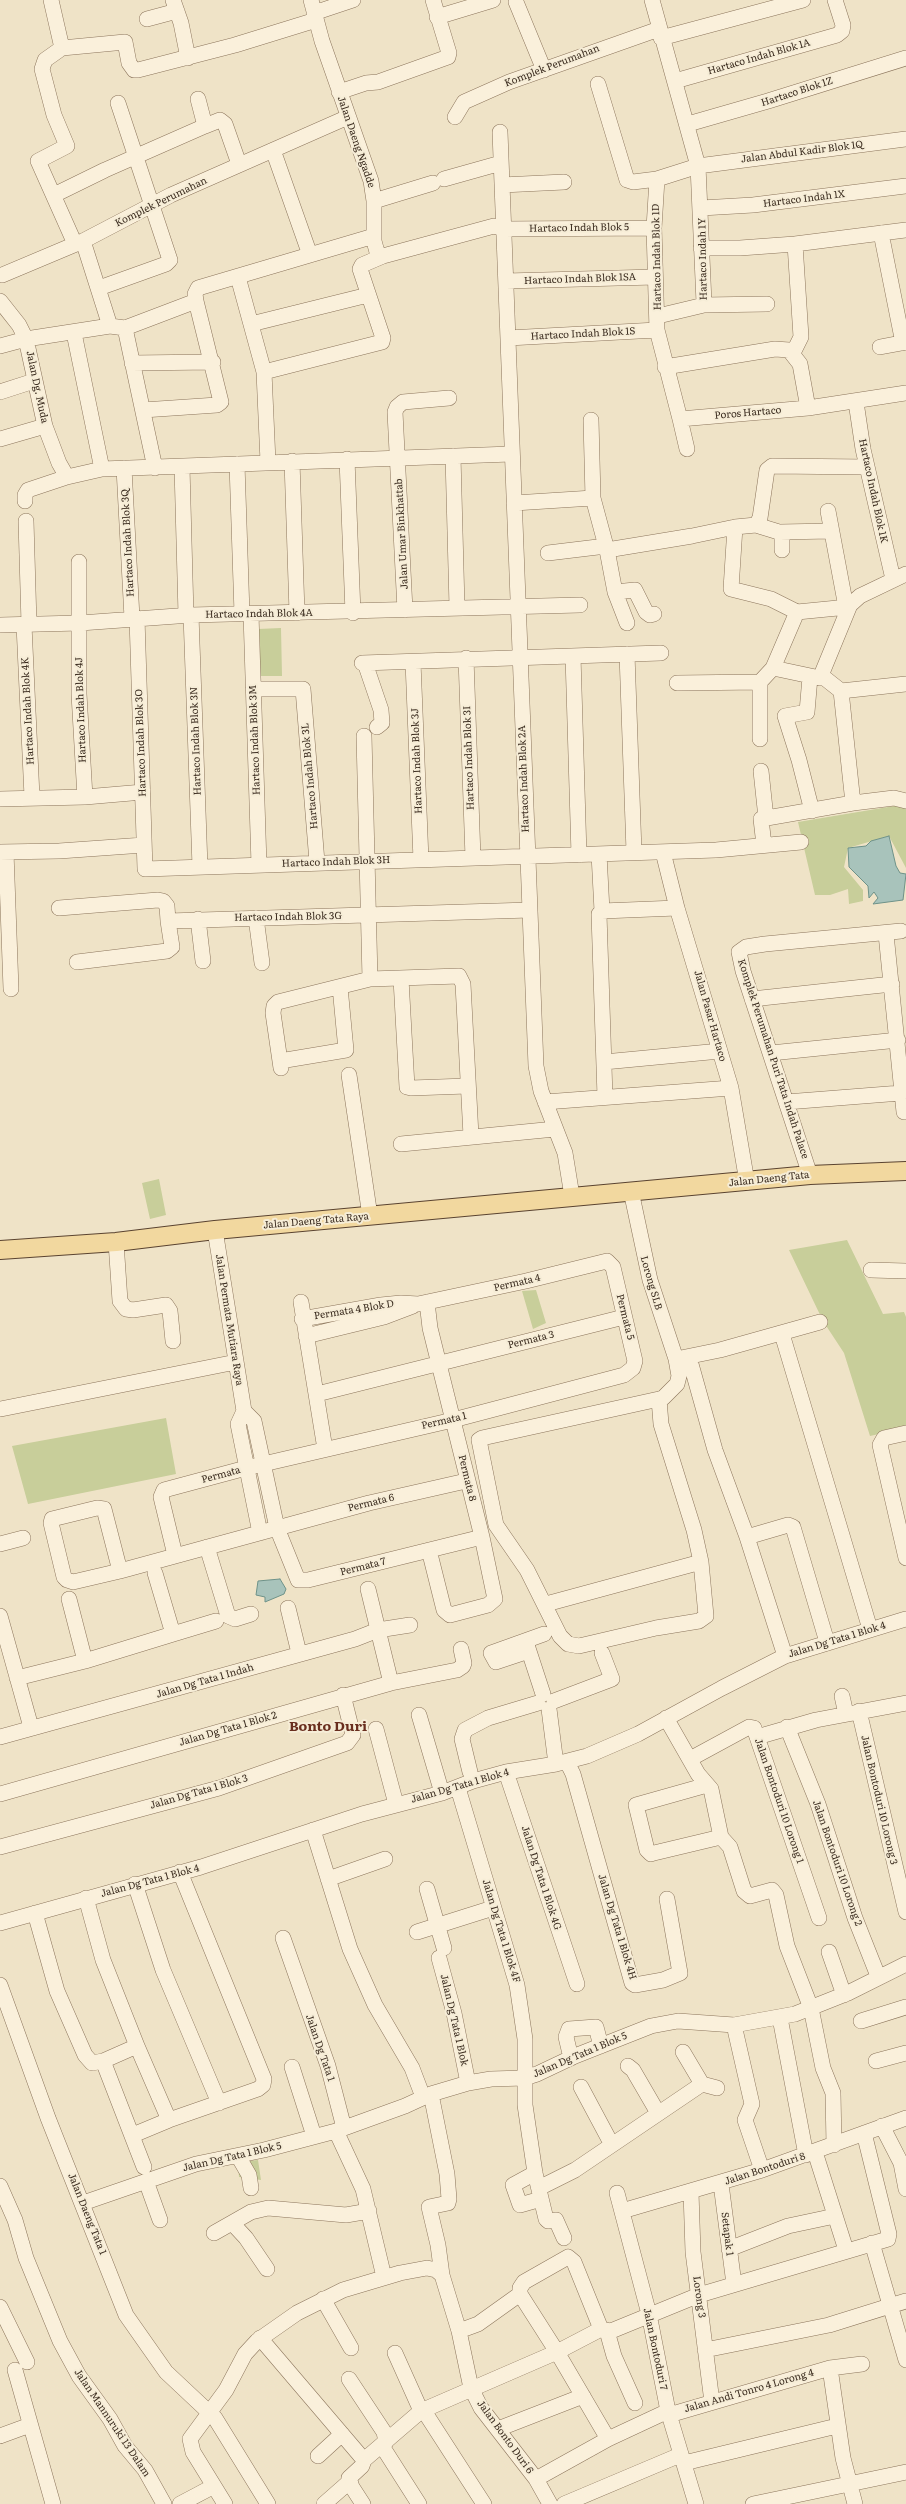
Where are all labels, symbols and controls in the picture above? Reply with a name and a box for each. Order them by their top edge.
street label: Hartaco Indah Blok 1A [706,37,812,77]
street label: Komplek Perumahan [503,42,601,90]
street label: Hartaco Blok 1Z [760,75,834,109]
street label: Jalan Daeng Ngadde [335,95,377,189]
street label: Jalan Abdul Kadir Blok 1Q [740,139,864,165]
street label: Komplek Perumahan [113,174,209,230]
street label: Hartaco Indah 1X [762,188,846,210]
street label: Hartaco Indah Blok 1D [650,204,664,310]
street label: Hartaco Indah 1Y [696,218,710,300]
street label: Hartaco Indah Blok 5 [529,221,629,235]
street label: Hartaco Indah Blok 1SA [524,271,636,287]
street label: Hartaco Indah Blok 1S [530,325,636,343]
street label: Jalan Dg. Muda [23,350,51,424]
street label: Poros Hartaco [714,404,782,422]
street label: Hartaco Indah Blok 1K [856,438,890,544]
street label: Jalan Umar Binkhattab [393,478,411,590]
street label: Hartaco Indah Blok 3Q [119,489,137,597]
street label: Hartaco Indah Blok 4A [205,607,313,621]
street label: Hartaco Indah Blok 4K [19,657,37,765]
street label: Hartaco Indah Blok 4J [73,657,89,763]
street label: Hartaco Indah Blok 3M [247,685,263,795]
street label: Hartaco Indah Blok 3N [188,686,204,796]
street label: Hartaco Indah Blok 3O [133,689,149,797]
street label: Hartaco Indah Blok 3I [461,706,477,810]
street label: Hartaco Indah Blok 3J [409,708,425,814]
street label: Hartaco Indah Blok 3L [299,722,321,830]
street label: Hartaco Indah Blok 2A [516,725,532,833]
street label: Hartaco Indah Blok 3H [281,854,391,870]
street label: Hartaco Indah Blok 3G [234,910,342,924]
street label: Komplek Perumahan Puri Tata Indah Palace [735,958,811,1160]
street label: Jalan Pasar Hartaco [691,969,729,1063]
street label: Jalan Daeng Tata [728,1169,810,1189]
street label: Jalan Daeng Tata Raya [263,1210,369,1232]
street label: Jalan Permata Mutiara Raya [213,1253,245,1387]
street label: Lorong SLB [638,1255,664,1311]
street label: Permata 4 [493,1272,541,1294]
street label: Permata 5 [613,1293,637,1341]
street label: Permata 4 Blok D [313,1298,395,1322]
street label: Permata 3 [507,1328,555,1352]
street label: Permata 1 [420,1410,468,1432]
street label: Permata 8 [455,1454,479,1502]
street label: Permata [200,1464,242,1486]
street label: Permata 6 [347,1491,395,1515]
street label: Permata 7 [339,1555,387,1579]
street label: Jalan Dg Tata 1 Blok 4 [787,1619,887,1661]
street label: Jalan Dg Tata 1 Indah [155,1661,255,1701]
street label: Jalan Dg Tata 1 Blok 2 [178,1709,278,1749]
district label: Bonto Duri [289,1719,367,1735]
street label: Jalan Bontoduri 10 Lorong 3 [858,1734,900,1866]
street label: Jalan Bontoduri 10 Lorong 1 [752,1737,806,1865]
street label: Jalan Dg Tata 1 Blok 4 [410,1766,510,1806]
street label: Jalan Dg Tata 1 Blok 3 [149,1772,249,1812]
street label: Jalan Bontoduri 10 Lorong 2 [810,1798,864,1928]
street label: Jalan Dg Tata 1 Blok 4G [518,1824,564,1932]
street label: Jalan Dg Tata 1 Blok 4 [99,1862,201,1900]
street label: Jalan Dg Tata 1 Blok 4H [595,1873,639,1981]
street label: Jalan Dg Tata 1 Blok 4F [480,1878,522,1984]
street label: Jalan Dg Tata 1 Blok [438,1973,470,2067]
street label: Jalan Dg Tata 1 [303,2013,337,2083]
street label: Jalan Dg Tata 1 Blok 5 [531,2030,629,2080]
street label: Jalan Dg Tata 1 Blok 5 [181,2140,283,2174]
street label: Jalan Bontoduri 8 [723,2150,807,2188]
street label: Jalan Daeng Tata 1 [65,2171,109,2257]
street label: Setapak 1 [718,2211,736,2257]
street label: Lorong 3 [690,2275,708,2319]
street label: Jalan Bontoduri 7 [640,2307,670,2391]
street label: Jalan Mannuruki 13 Dalam [71,2367,153,2479]
street label: Jalan Andi Tonro 4 Lorong 4 [683,2367,815,2415]
street label: Jalan Bonto Duri 6 [474,2398,536,2476]

